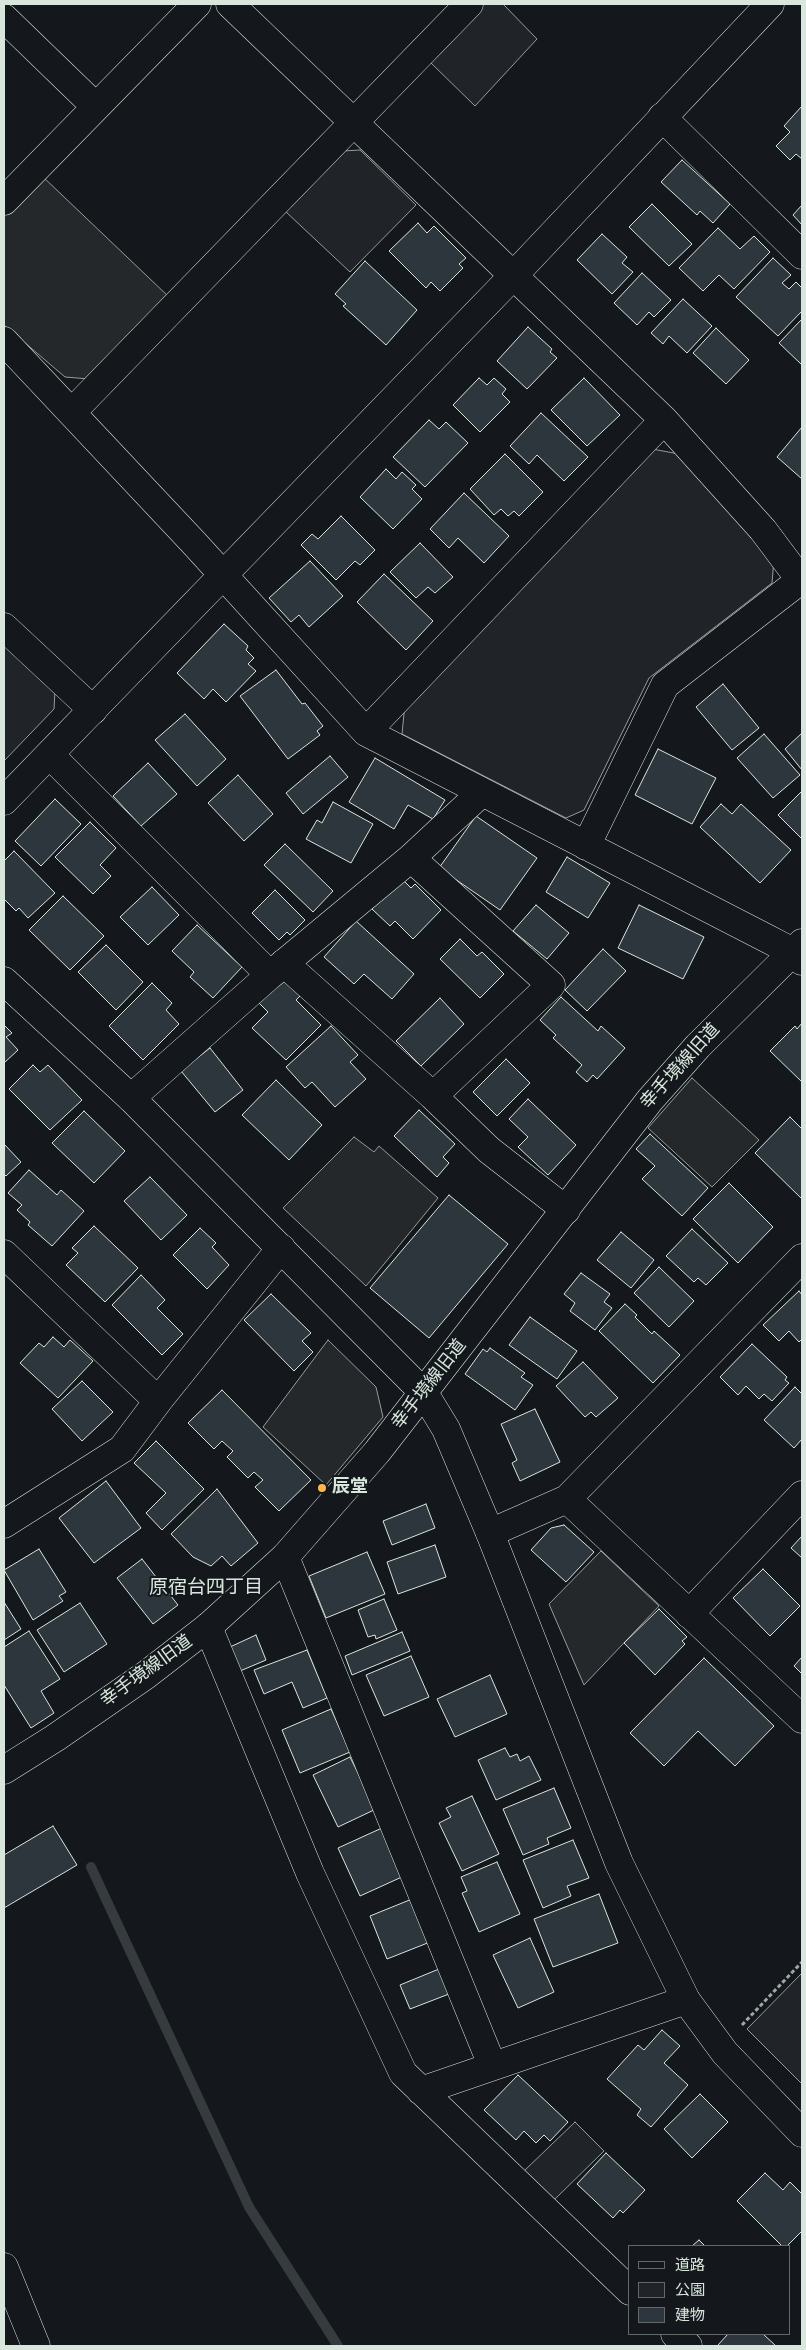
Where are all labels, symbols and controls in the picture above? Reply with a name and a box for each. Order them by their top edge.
street label: 幸手境線旧道 [637,1020,725,1114]
street label: 幸手境線旧道 [388,1336,472,1434]
place label: 辰堂 [332,1477,368,1499]
marker: 辰堂 [316,1482,328,1494]
district label: 原宿台四丁目 [149,1578,263,1600]
street label: 幸手境線旧道 [97,1632,197,1712]
legend [628,2245,791,2335]
text: 道路 [675,2255,705,2276]
text: 公園 [675,2280,705,2301]
text: 建物 [675,2305,705,2326]

